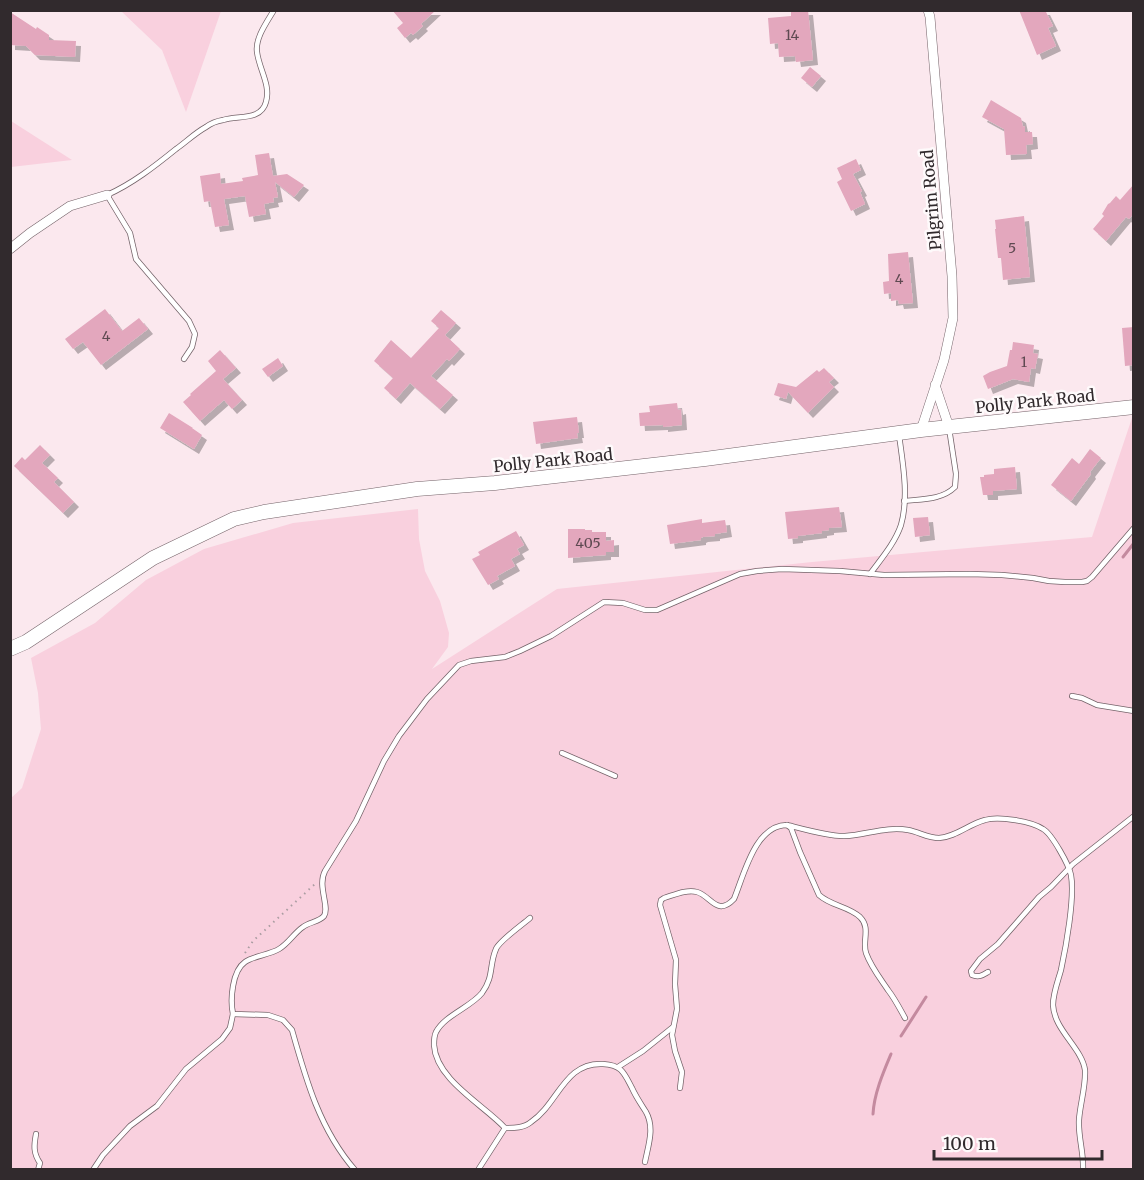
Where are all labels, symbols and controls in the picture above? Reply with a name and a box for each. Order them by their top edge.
house number: 14 [785,26,799,44]
street label: Pilgrim Road [917,148,945,251]
house number: 5 [1008,239,1016,257]
house number: 4 [895,270,904,288]
house number: 4 [102,327,111,345]
house number: 1 [1021,353,1027,371]
street label: Polly Park Road [974,385,1096,417]
street label: Polly Park Road [492,444,614,476]
house number: 405 [575,534,601,552]
scale bar [934,1123,1102,1161]
text: 100 m [943,1132,996,1155]

